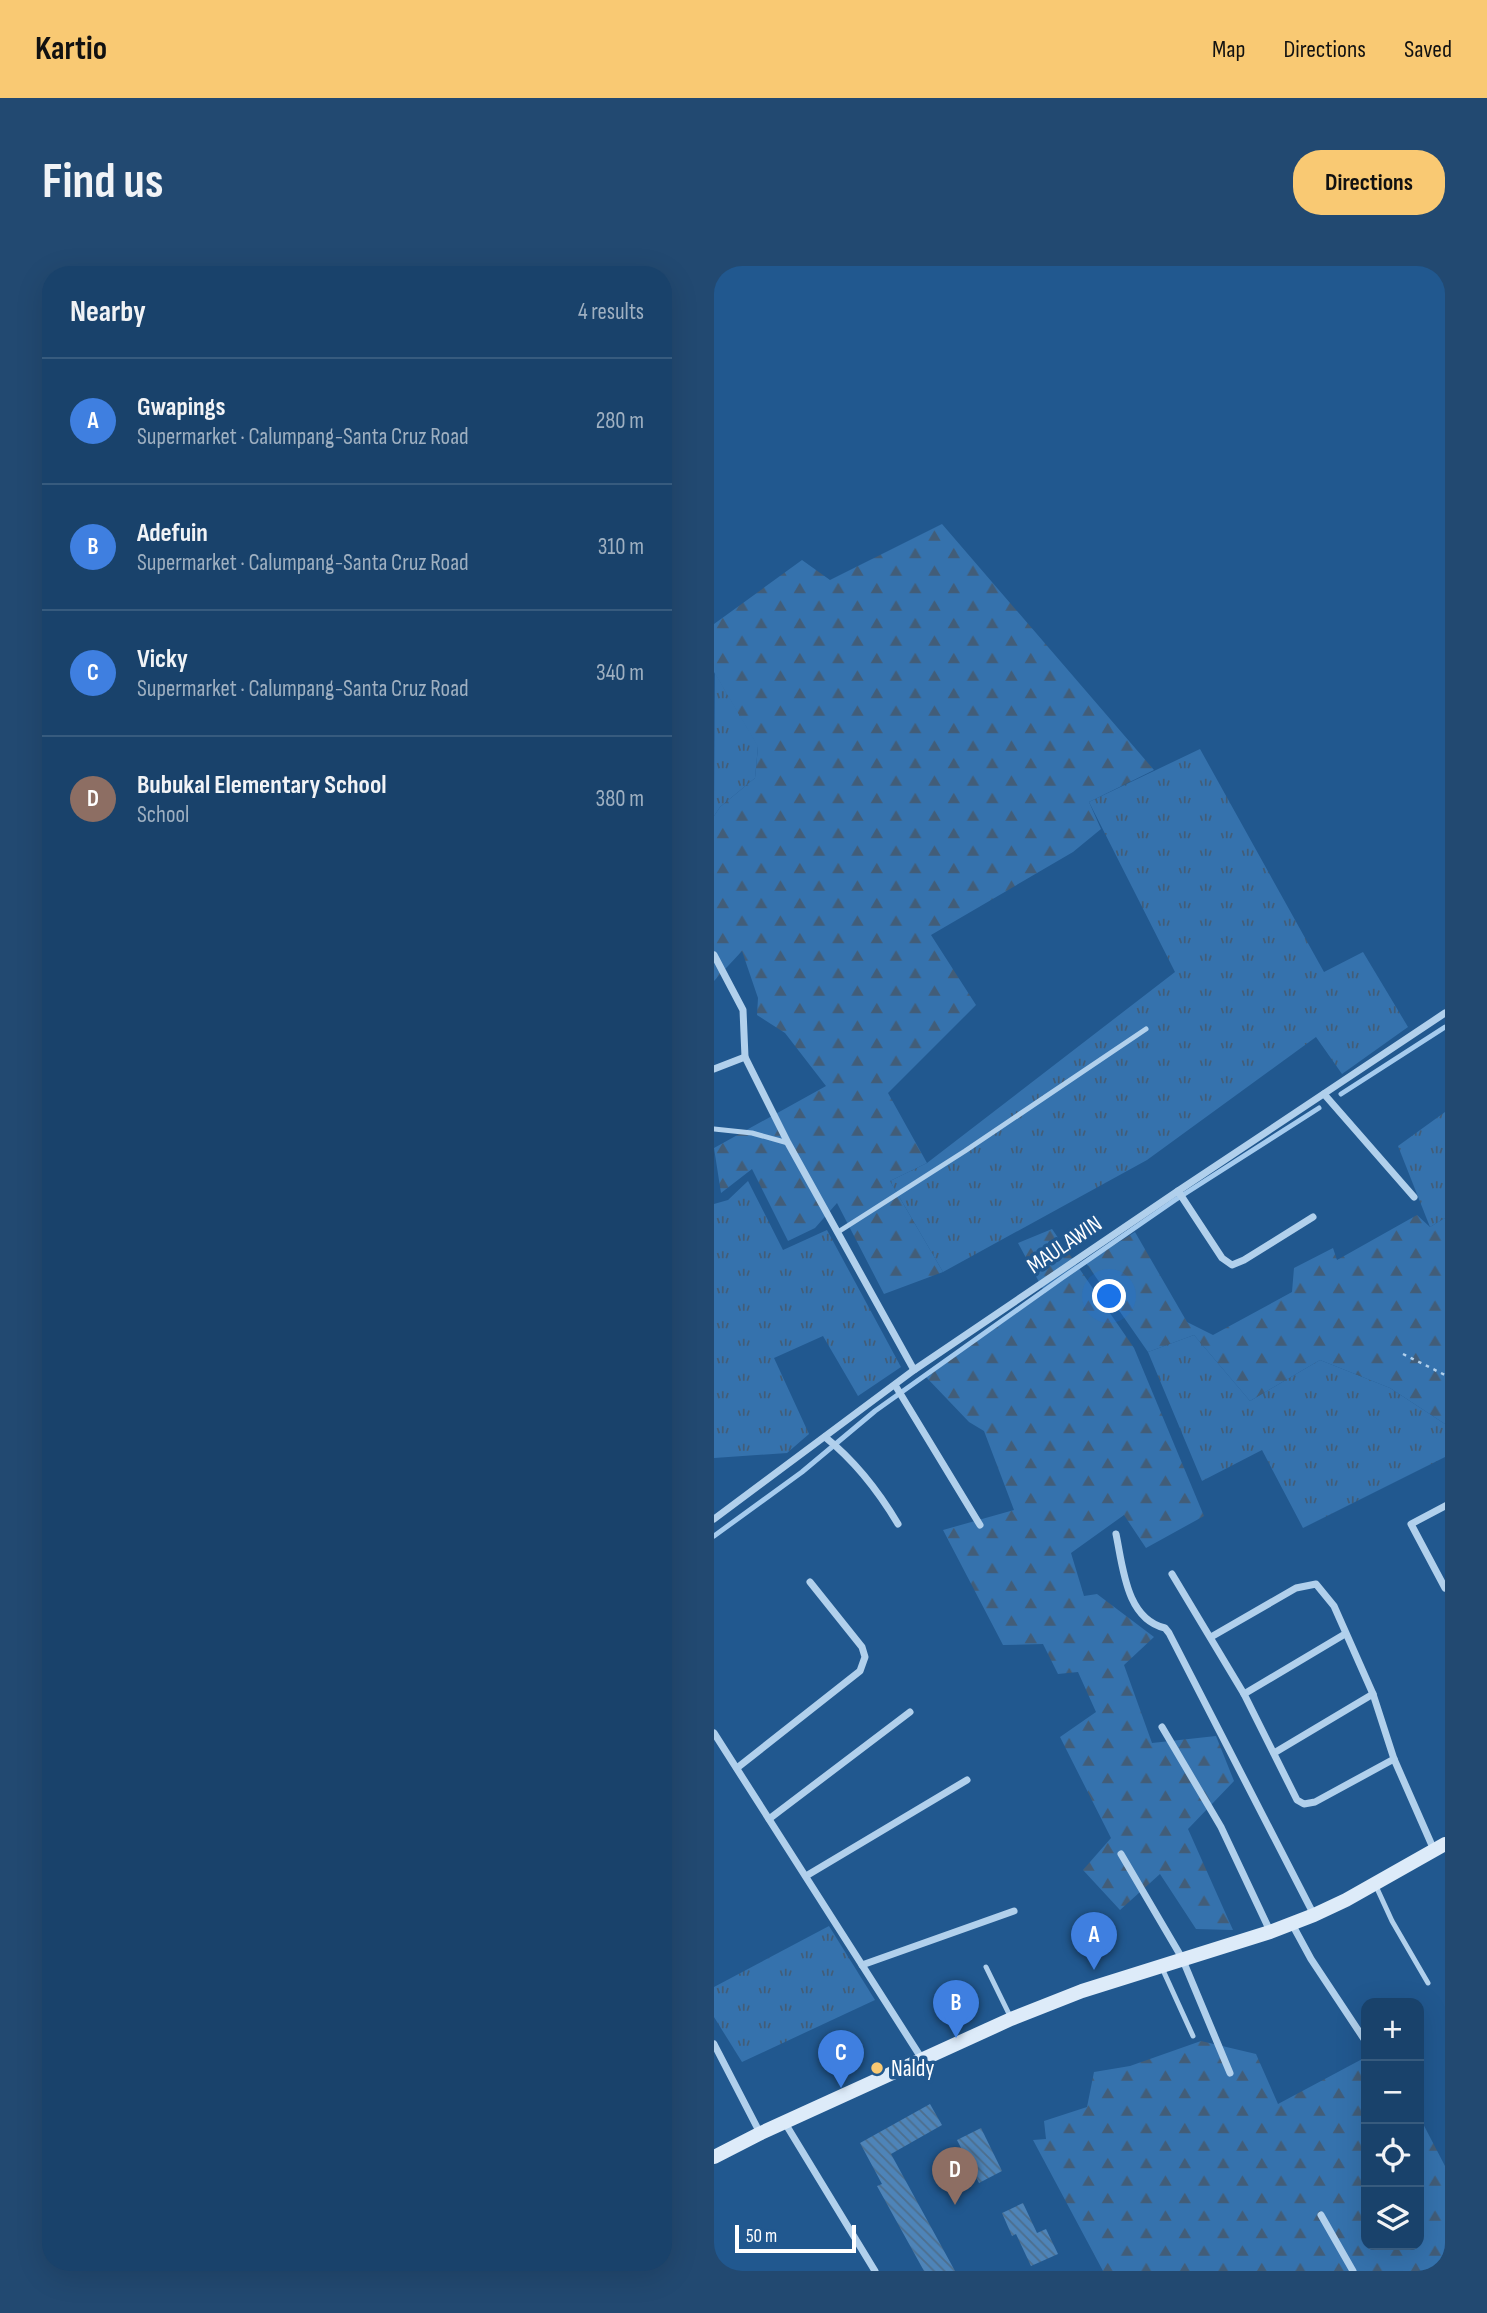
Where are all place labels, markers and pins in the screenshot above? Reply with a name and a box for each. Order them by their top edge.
pin: A [1071,1912,1117,1970]
pin: B [933,1980,979,2038]
pin: C [818,2030,864,2088]
place label: Naldy [891,2055,934,2083]
marker: Naldy [869,2060,885,2076]
pin: D [932,2147,978,2205]

